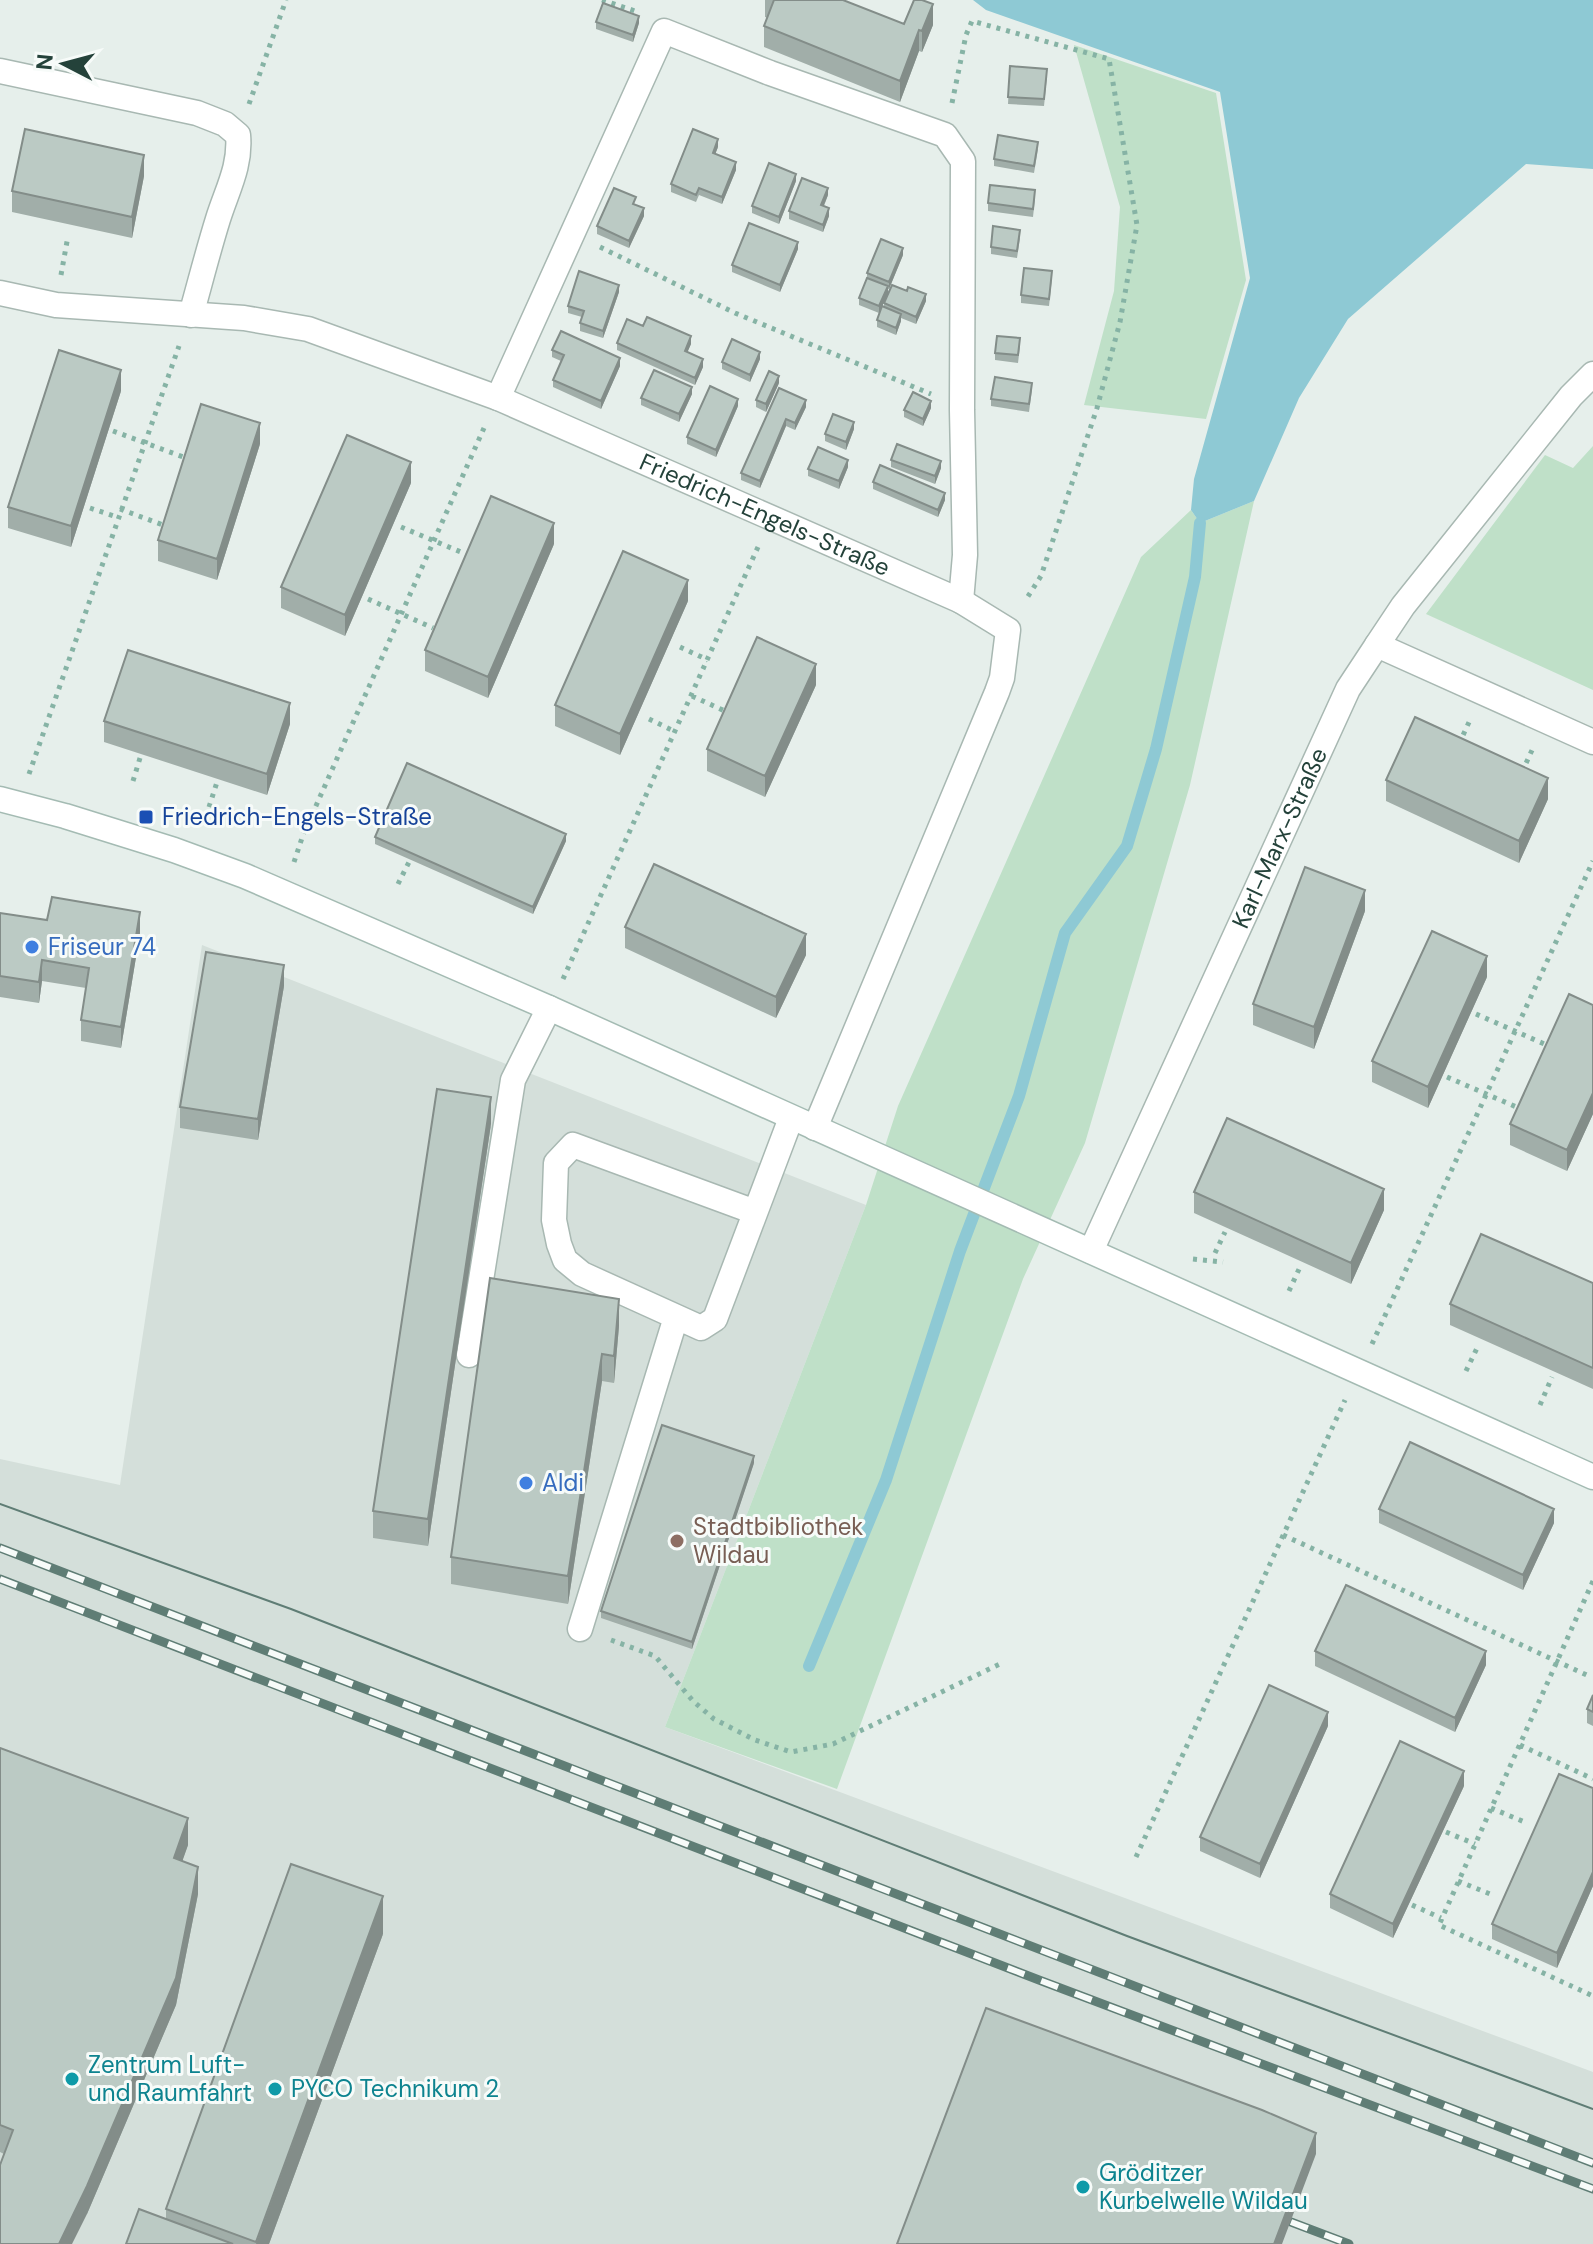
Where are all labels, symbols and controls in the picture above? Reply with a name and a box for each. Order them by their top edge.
north arrow [24,24,104,104]
text: N [29,52,60,71]
street label: Friedrich-Engels-Straße [635,446,895,583]
street label: Karl-Marx-Straße [1225,743,1334,933]
place label: Friedrich-Engels-Straße [162,801,432,832]
marker: Friedrich-Engels-Straße [137,808,155,826]
place label: Friseur 74 [48,931,156,962]
marker: Friseur 74 [23,938,41,956]
place label: Aldi [542,1467,584,1498]
marker: Aldi [517,1474,535,1492]
place label: Stadtbibliothek Wildau [693,1511,863,1570]
marker: Stadtbibliothek Wildau [668,1532,686,1550]
place label: Zentrum Luft- und Raumfahrt [88,2049,252,2108]
marker: Zentrum Luft- und Raumfahrt [63,2070,81,2088]
place label: PYCO Technikum 2 [291,2073,499,2104]
marker: PYCO Technikum 2 [266,2080,284,2098]
place label: Gröditzer Kurbelwelle Wildau [1099,2157,1308,2216]
marker: Gröditzer Kurbelwelle Wildau [1074,2178,1092,2196]

